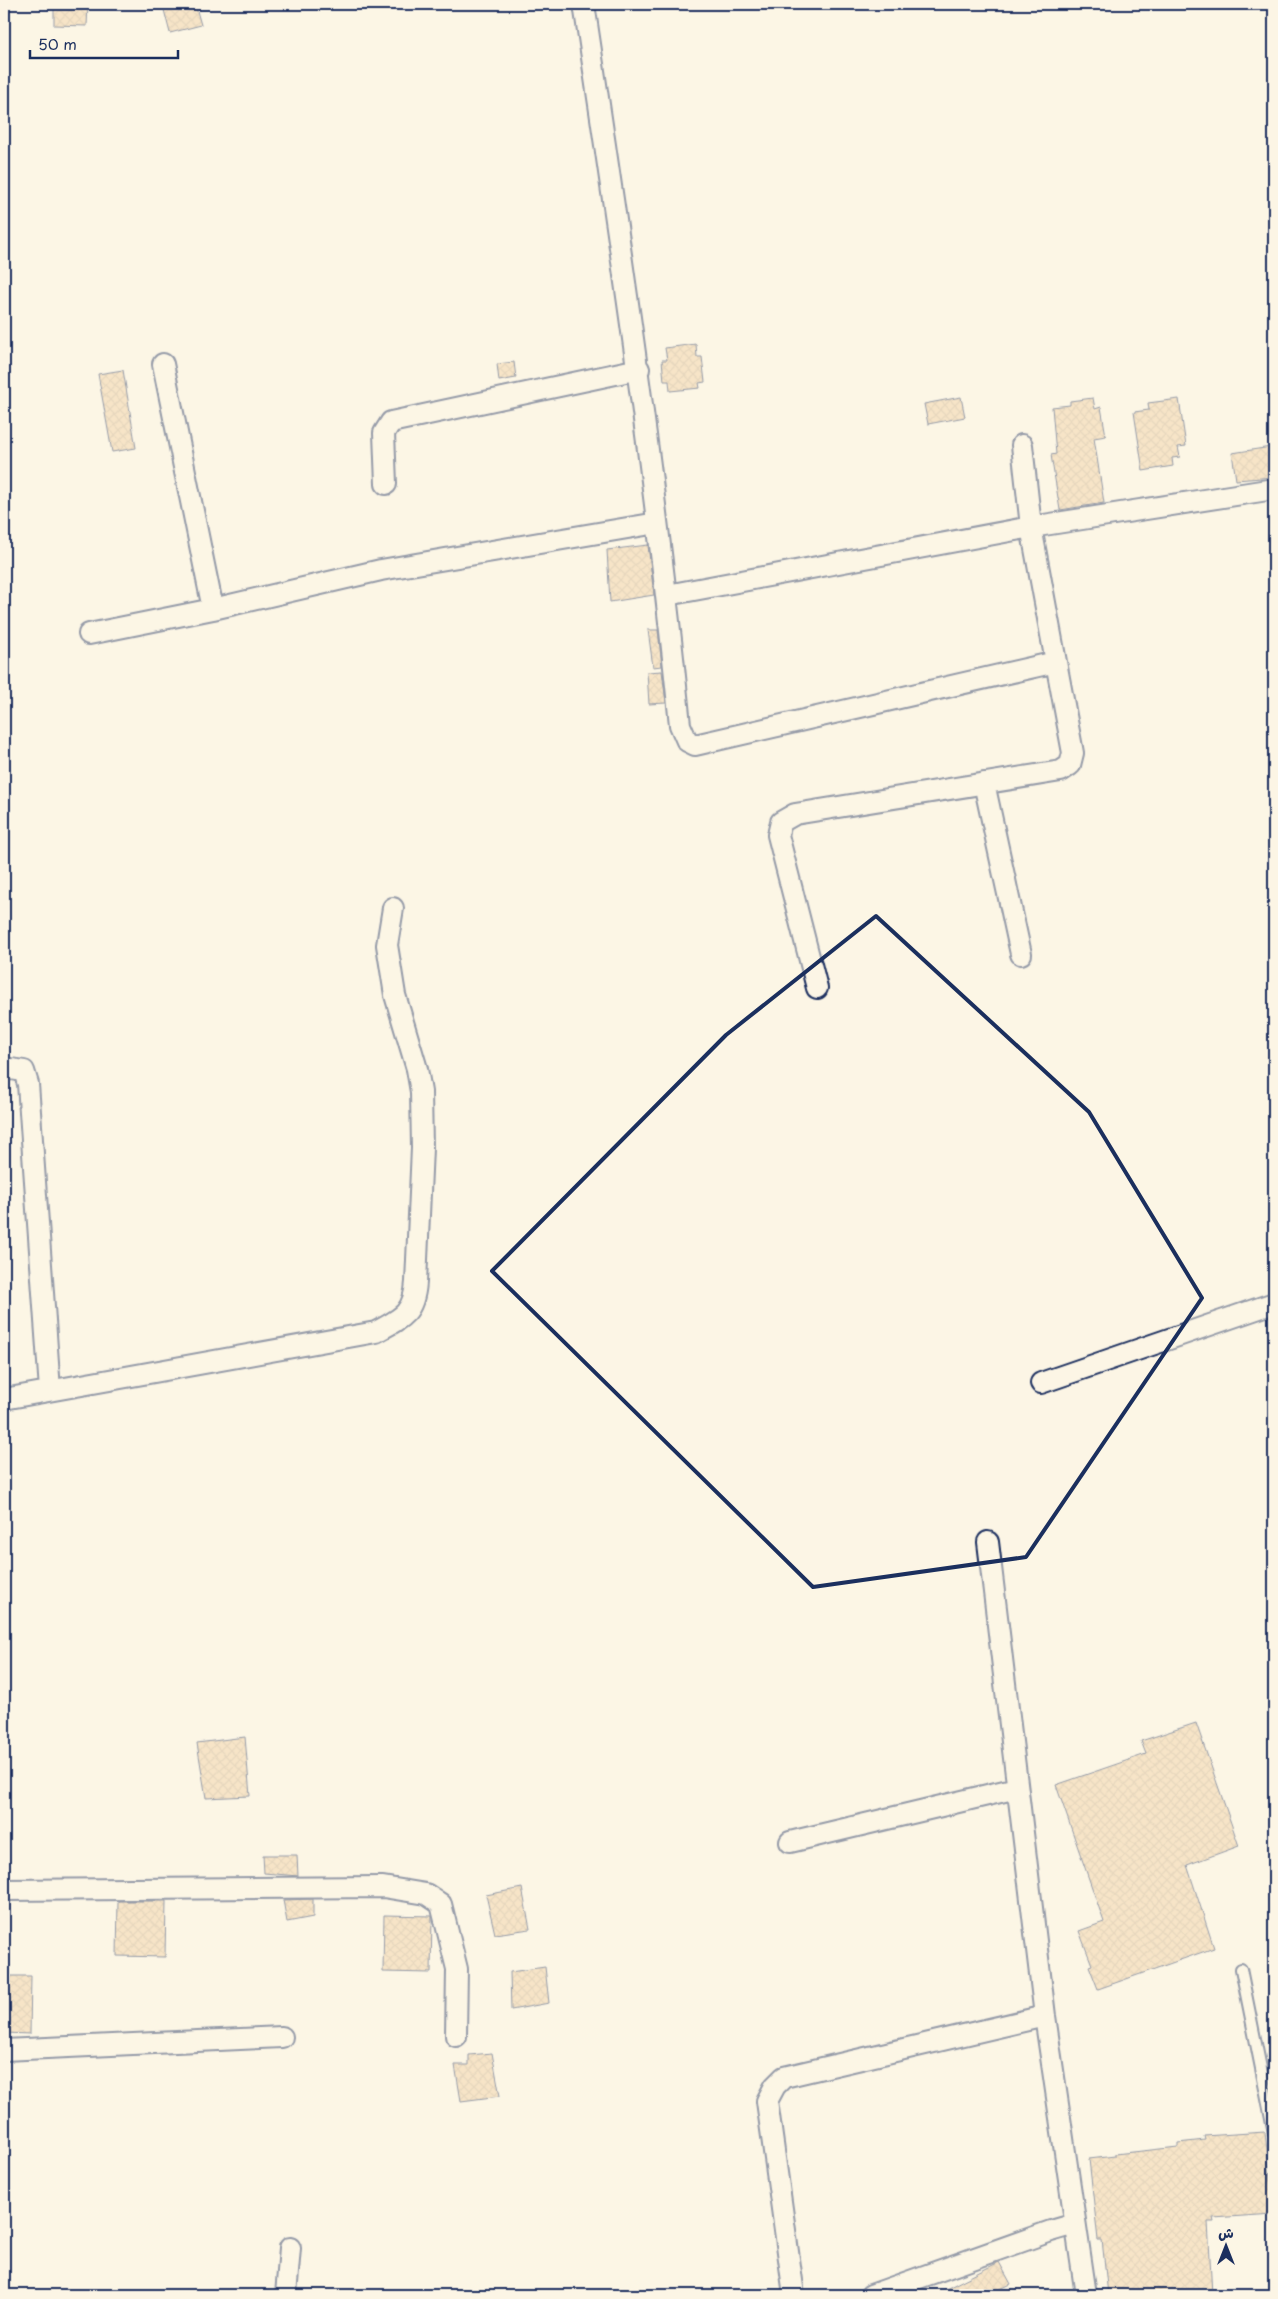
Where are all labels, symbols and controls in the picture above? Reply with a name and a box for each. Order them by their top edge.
scale bar [30,28,178,60]
text: 50 m [38,32,77,55]
north arrow [1200,2222,1250,2272]
text: ش [1218,2222,1234,2243]

